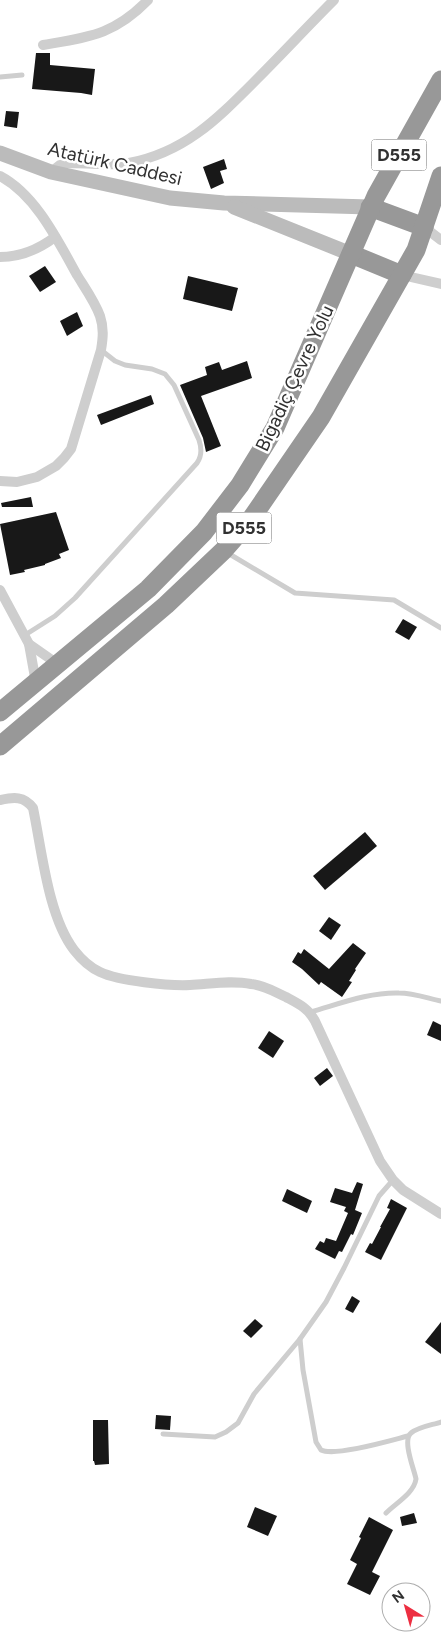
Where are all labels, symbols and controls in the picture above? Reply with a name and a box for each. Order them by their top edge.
street label: Atatürk Caddesi [46,137,184,190]
road number: D555 [372,140,426,170]
street label: Bigadiç Çevre Yolu [250,301,338,455]
road number: D555 [216,512,272,544]
north arrow [381,1582,431,1632]
text: N [389,1587,408,1607]

